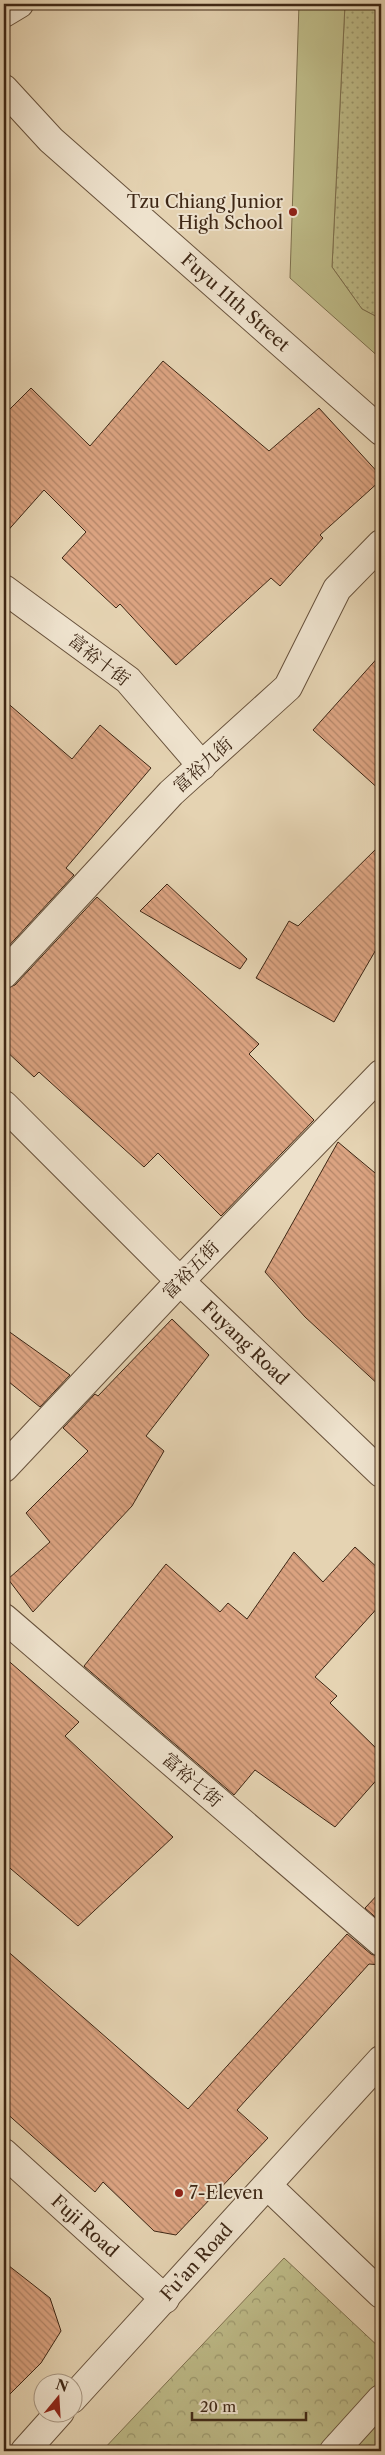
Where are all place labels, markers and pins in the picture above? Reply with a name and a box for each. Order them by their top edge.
place label: Tzu Chiang Junior High School [127,191,283,234]
marker: Tzu Chiang Junior High School [287,206,299,218]
place label: 7-Eleven [189,2182,264,2204]
marker: 7-Eleven [173,2187,185,2199]

